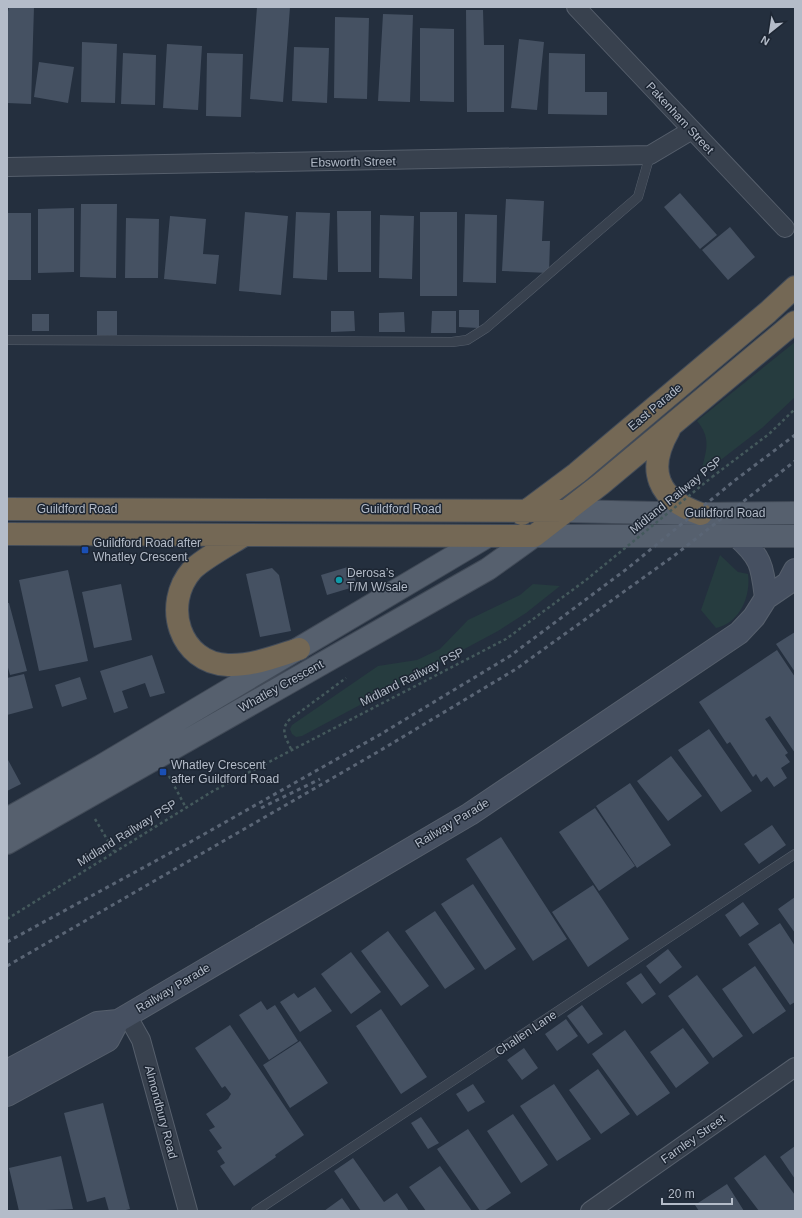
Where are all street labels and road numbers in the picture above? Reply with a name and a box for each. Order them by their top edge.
street label: Pakenham Street [643,79,717,157]
street label: Ebsworth Street [310,154,396,170]
street label: East Parade [625,380,685,434]
street label: Midland Railway PSP [627,453,725,537]
street label: Guildford Road [37,502,117,516]
street label: Guildford Road [361,502,441,516]
street label: Guildford Road [685,506,765,520]
street label: Midland Railway PSP [358,645,466,709]
street label: Whatley Crescent [236,657,326,715]
street label: Railway Parade [412,795,492,851]
street label: Midland Railway PSP [75,797,179,869]
street label: Railway Parade [133,960,213,1016]
street label: Challen Lane [493,1007,559,1059]
street label: Almondbury Road [142,1064,180,1160]
street label: Farnley Street [658,1111,728,1166]

